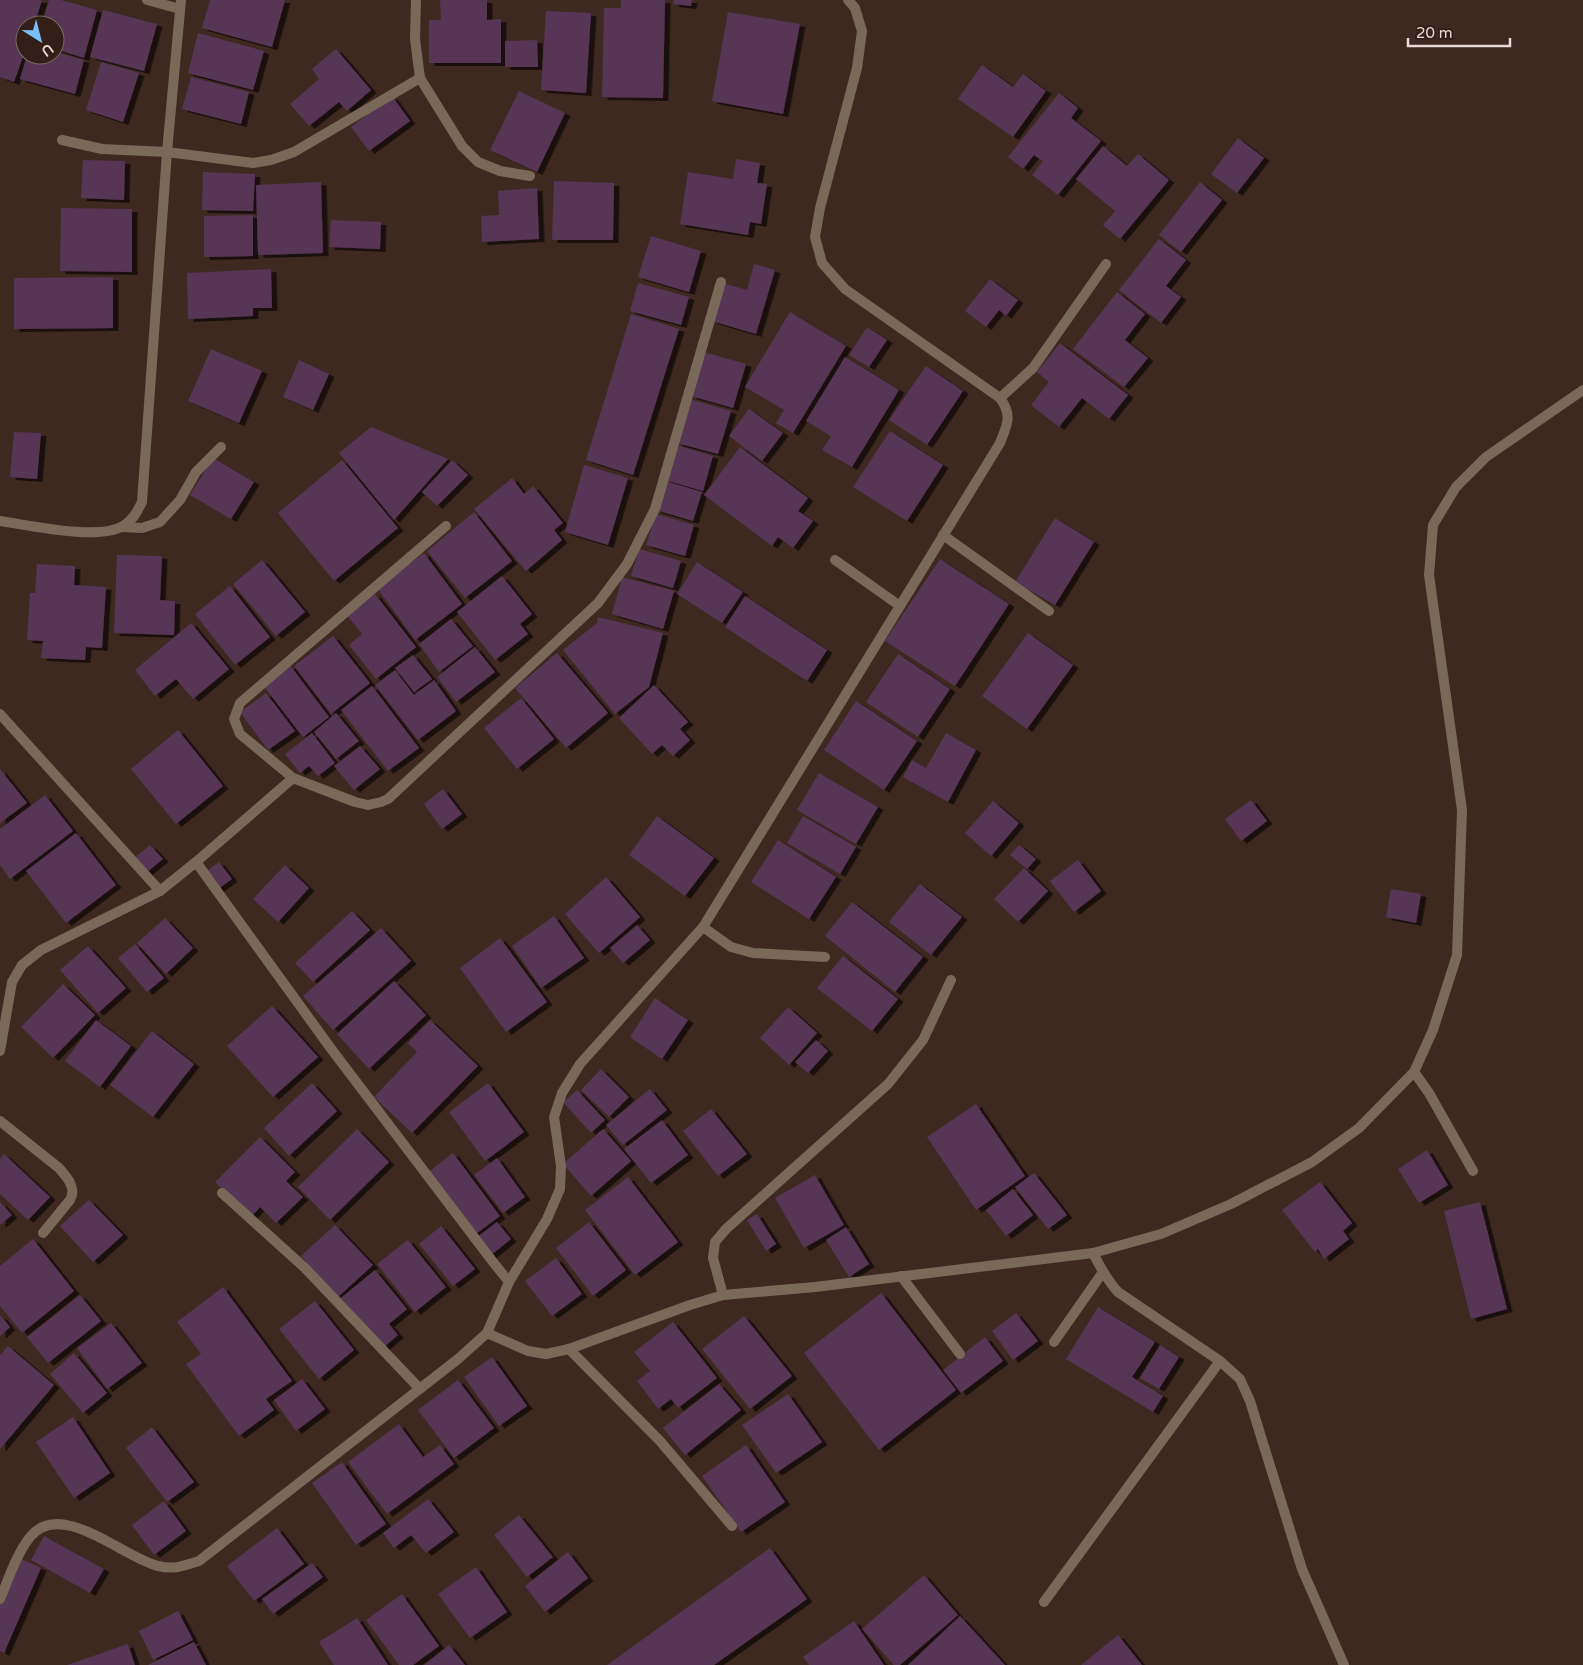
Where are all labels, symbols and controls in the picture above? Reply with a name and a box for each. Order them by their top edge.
north arrow [15,15,65,65]
scale bar [1408,15,1510,47]
text: 20 m [1416,24,1453,42]
text: U [38,40,57,60]

